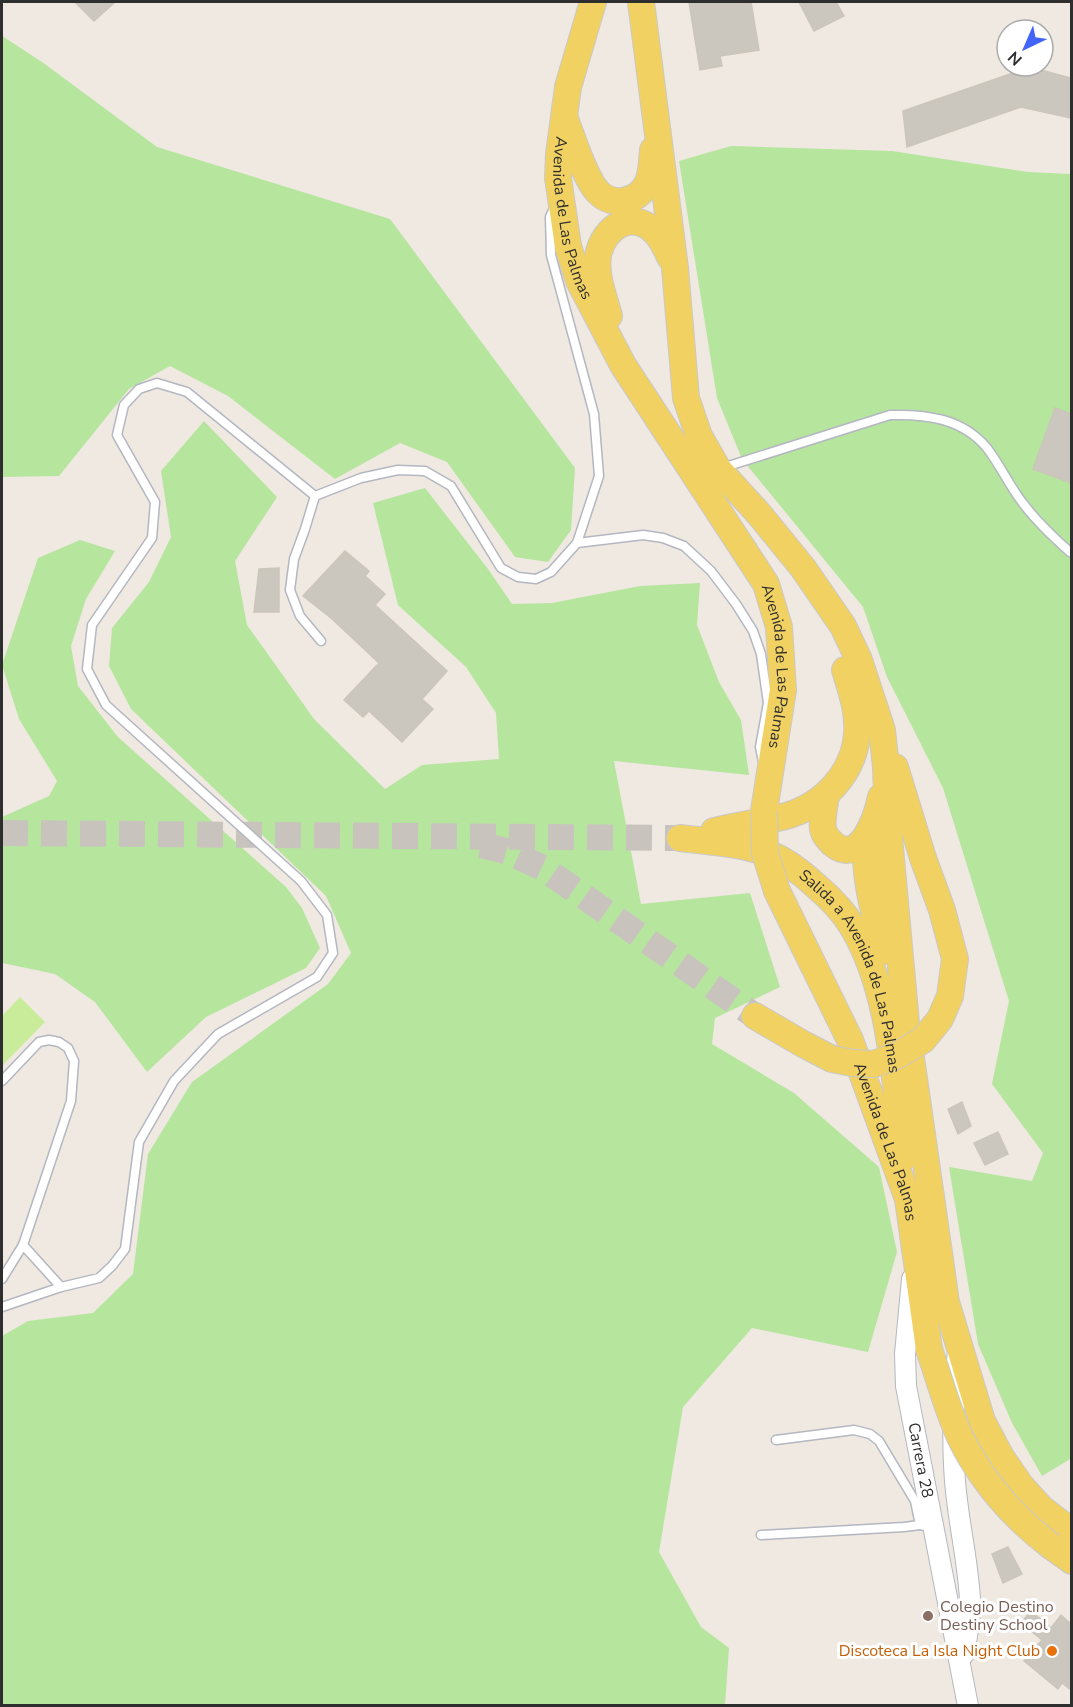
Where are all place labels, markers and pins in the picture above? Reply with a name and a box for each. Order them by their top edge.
place label: Colegio Destino Destiny School [940,1596,1054,1636]
marker: Colegio Destino Destiny School [921,1609,935,1623]
place label: Discoteca La Isla Night Club [839,1640,1040,1662]
marker: Discoteca La Isla Night Club [1045,1644,1059,1658]

